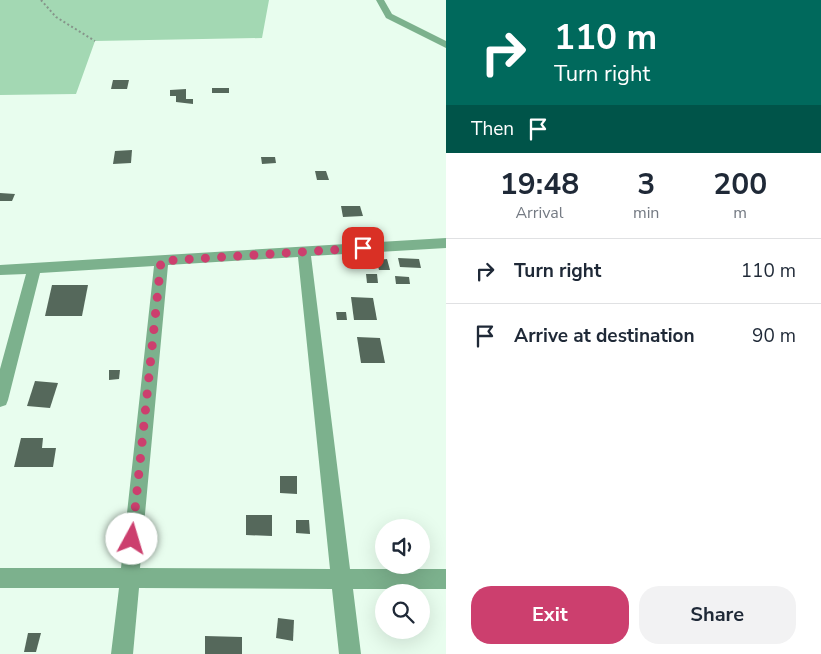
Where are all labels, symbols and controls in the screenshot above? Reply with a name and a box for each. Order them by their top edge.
text: 110 m [554,14,657,61]
icon: right [471,20,536,85]
text: Turn right [554,59,650,89]
icon: arrive [524,115,552,143]
text: Then [471,116,514,142]
text: 19:48 [500,164,579,205]
text: 3 [637,164,655,205]
text: 200 [713,164,767,205]
text: Arrival [515,202,564,224]
text: min [633,202,659,224]
text: m [733,202,747,224]
pin [342,227,384,269]
icon: arrive [349,234,377,262]
icon: right [471,257,499,285]
text: Turn right [514,258,601,284]
text: 110 m [741,258,796,284]
icon: arrive [471,322,499,350]
text: Arrive at destination [514,323,695,349]
text: 90 m [752,323,796,349]
position arrow [105,512,157,564]
map controls [375,519,430,639]
button: sound [375,519,430,574]
button: search [375,584,430,639]
button: Exit [471,586,629,644]
button: Share [639,586,796,644]

